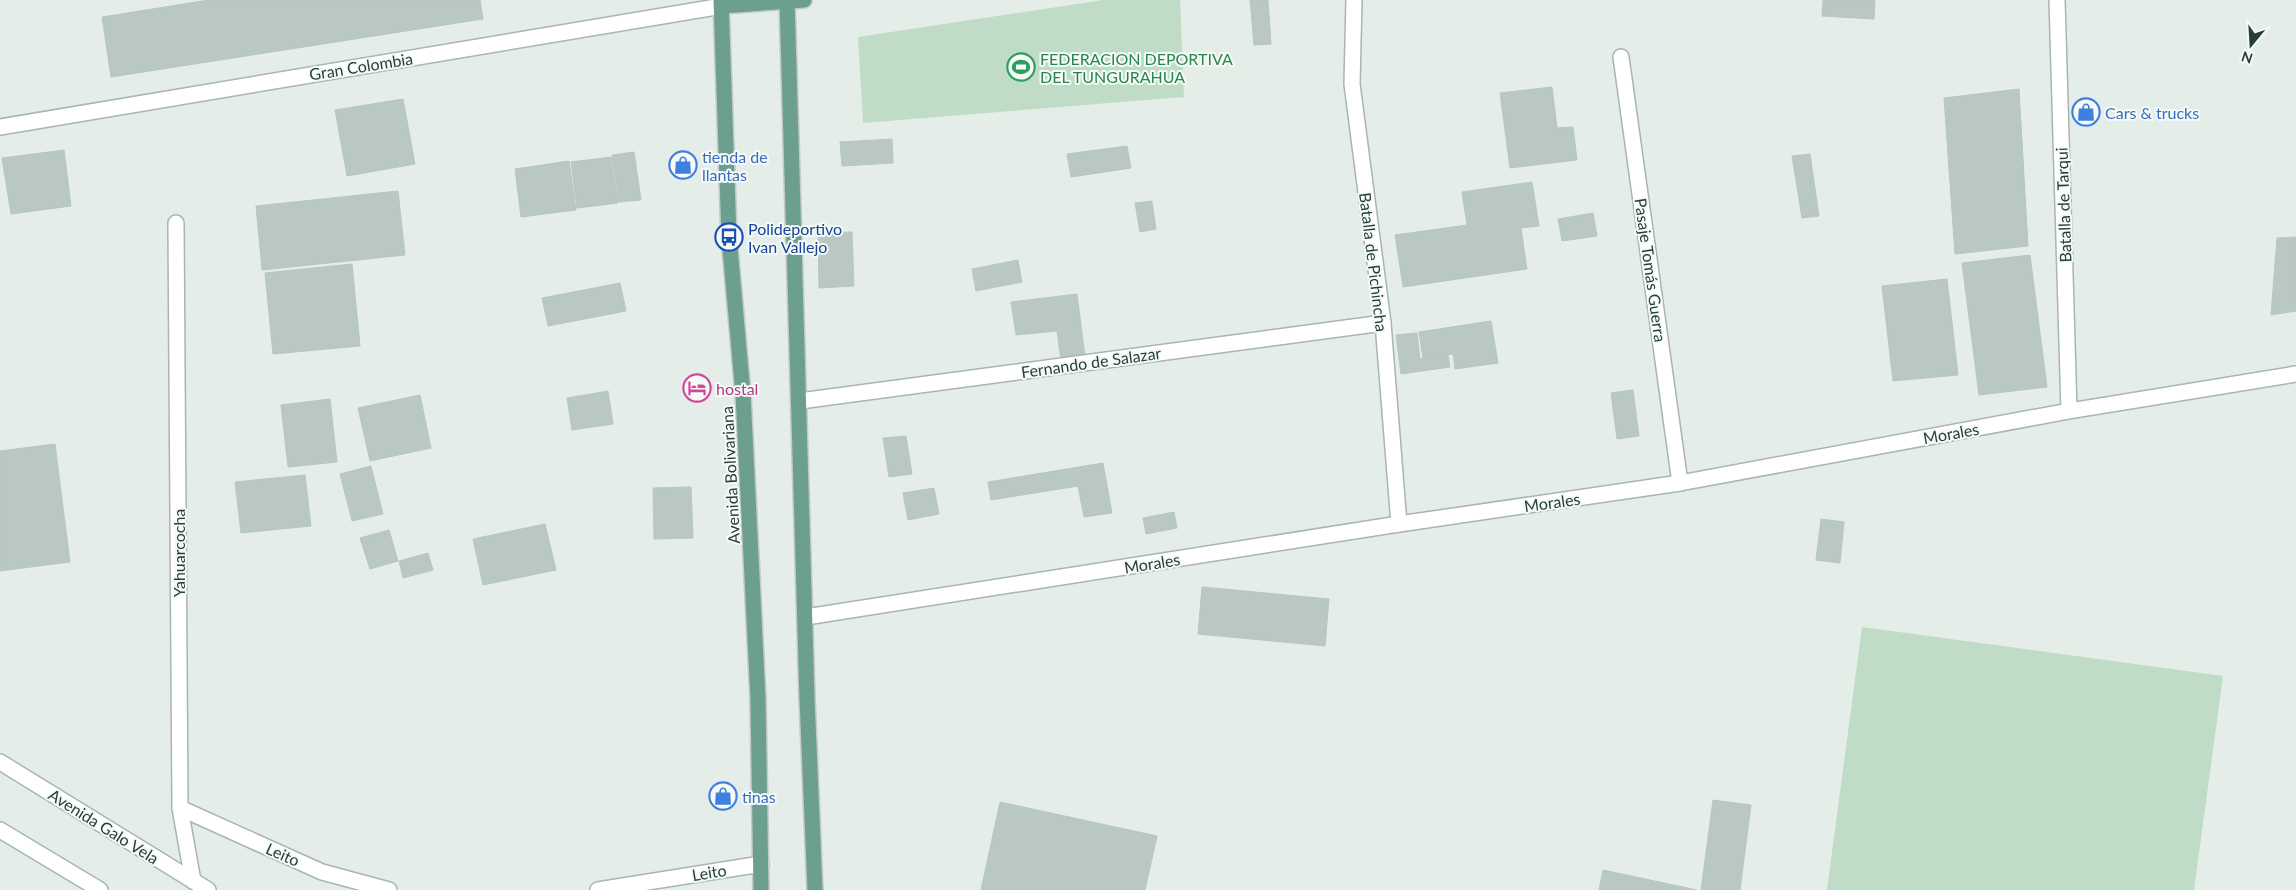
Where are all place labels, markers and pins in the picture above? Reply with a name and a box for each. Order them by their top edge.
place label: FEDERACION DEPORTIVA DEL TUNGURAHUA [1040,49,1233,86]
sports icon: FEDERACION DEPORTIVA DEL TUNGURAHUA [1006,52,1036,82]
shop icon: Cars & trucks [2071,97,2101,127]
place label: Cars & trucks [2105,103,2199,122]
place label: tienda de llantas [702,147,768,184]
shop icon: tienda de llantas [668,150,698,180]
place label: Polideportivo Ivan Vallejo [748,219,842,256]
bus stop icon: Polideportivo Ivan Vallejo [714,222,744,252]
hotel icon: hostal [682,373,712,403]
place label: hostal [716,379,758,398]
shop icon: tinas [708,781,738,811]
place label: tinas [742,787,776,806]

